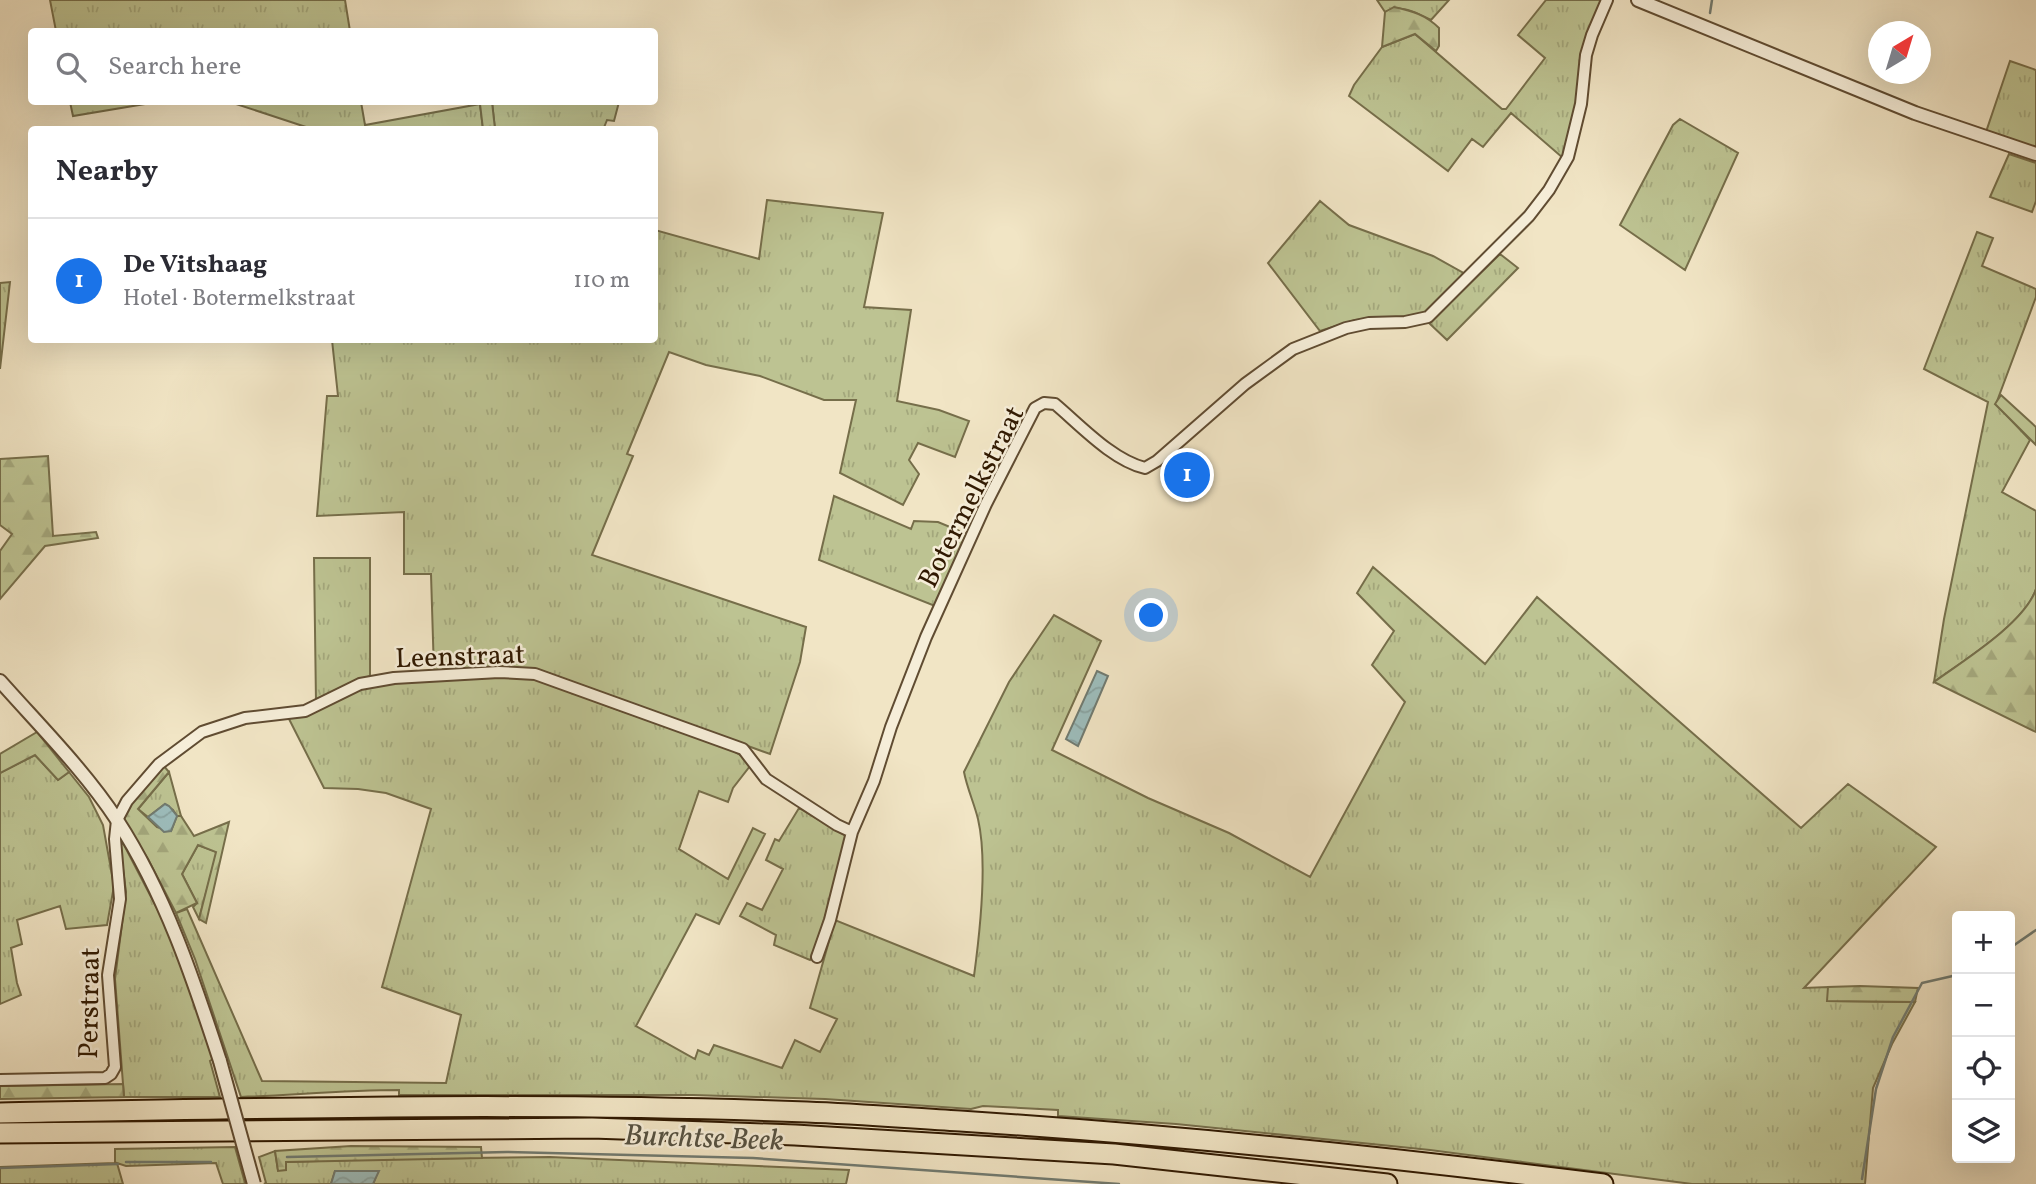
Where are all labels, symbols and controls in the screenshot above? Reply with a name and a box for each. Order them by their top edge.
north arrow [1868,21,1931,84]
search box [28,28,658,105]
icon: search [52,48,90,86]
text: Search here [108,49,241,85]
text: Nearby [56,151,158,193]
text: De Vitshaag [123,247,267,283]
text: 1 [74,265,84,297]
text: 110 m [573,265,630,297]
text: Hotel · Botermelkstraat [123,283,356,315]
street label: Botermelkstraat [910,399,1035,595]
pin: 1 [1164,449,1210,501]
your location [1134,598,1168,632]
street label: Leenstraat [395,636,526,679]
map controls [1952,911,2015,1163]
button: + [1952,911,2015,974]
street label: Perstraat [70,947,111,1059]
button: − [1952,974,2015,1037]
button: locate [1952,1037,2015,1100]
button: layers [1952,1100,2015,1163]
water label: Burchtse Beek [623,1115,785,1163]

